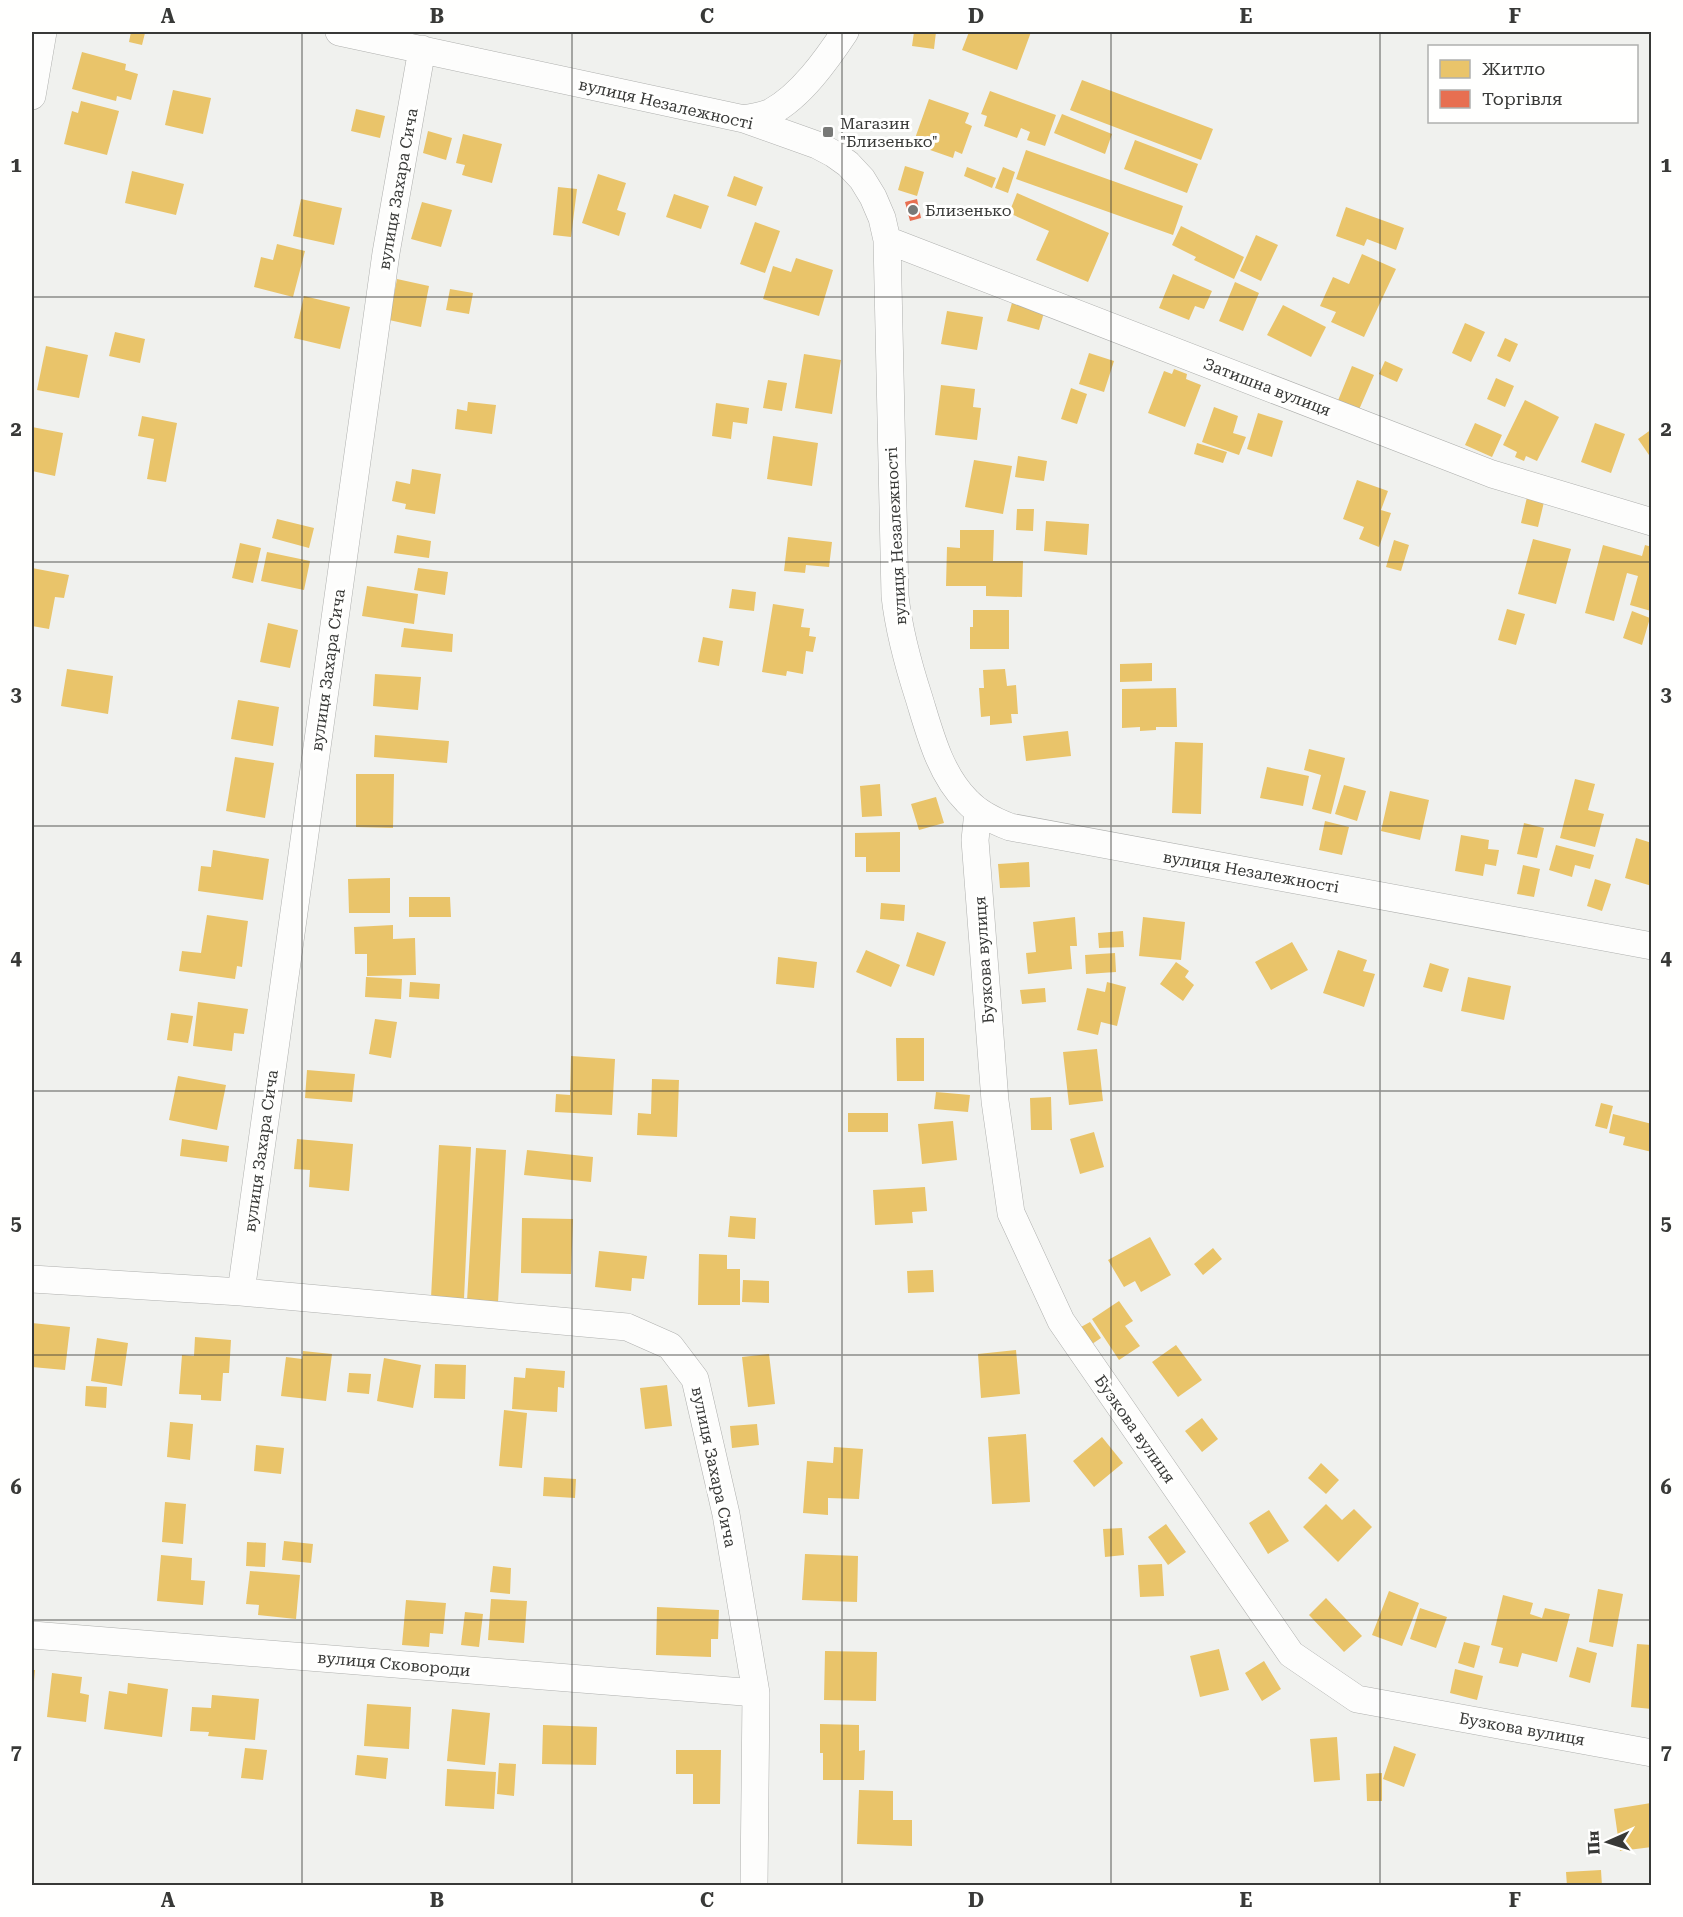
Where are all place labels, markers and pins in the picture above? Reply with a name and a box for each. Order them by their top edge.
place label: Магазин "Близенько" [840,114,938,151]
marker: Магазин "Близенько" [821,125,835,139]
place label: Близенько [925,201,1012,220]
marker: Близенько [906,203,920,217]

